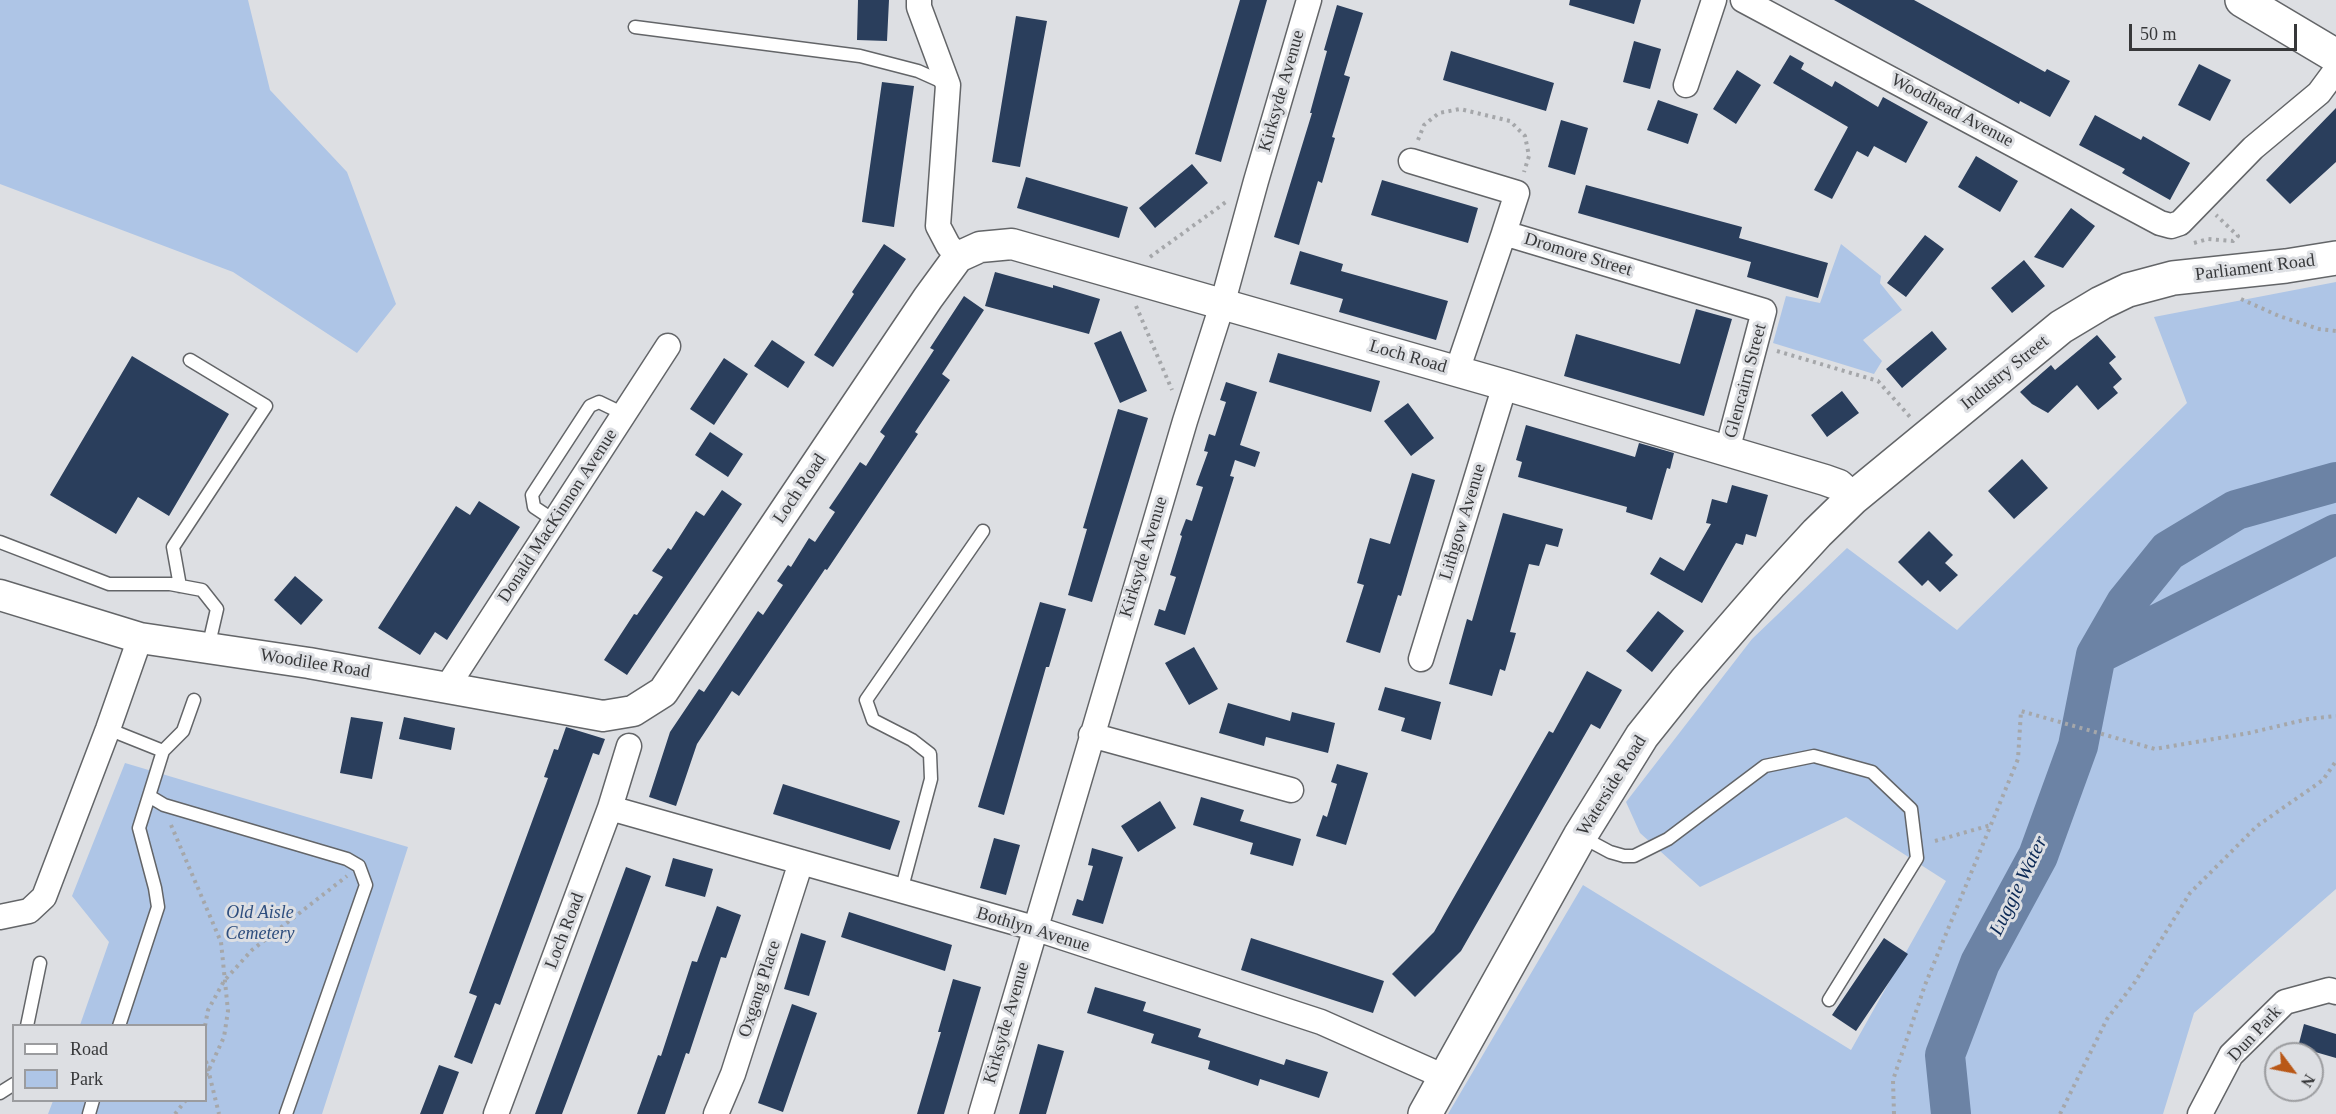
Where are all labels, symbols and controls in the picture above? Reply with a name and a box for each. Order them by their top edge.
scale bar [2132,12,2300,50]
text: 50 m [2140,24,2177,44]
street label: Kirksyde Avenue [1254,28,1310,154]
street label: Woodhead Avenue [1887,70,2017,152]
street label: Dromore Street [1522,228,1634,282]
street label: Parliament Road [2194,250,2316,286]
street label: Glencairn Street [1720,321,1772,441]
street label: Industry Street [1957,331,2053,415]
street label: Loch Road [1367,336,1449,378]
street label: Donald MacKinnon Avenue [494,425,622,607]
street label: Loch Road [769,450,831,528]
street label: Lithgow Avenue [1435,461,1491,583]
street label: Kirksyde Avenue [1115,494,1173,620]
street label: Woodilee Road [258,645,372,683]
street label: Waterside Road [1573,732,1651,840]
water label: Luggie Water [1985,832,2053,940]
street label: Loch Road [541,890,589,972]
park label: Old Aisle Cemetery [226,902,294,944]
street label: Bothlyn Avenue [974,903,1092,957]
street label: Oxgang Place [734,938,786,1040]
street label: Kirksyde Avenue [979,960,1035,1086]
street label: Dun Park [2224,1002,2286,1066]
legend [12,1024,207,1102]
text: Road [70,1039,108,1059]
north arrow [2264,1042,2324,1102]
text: Park [70,1069,103,1089]
text: N [2298,1071,2318,1090]

